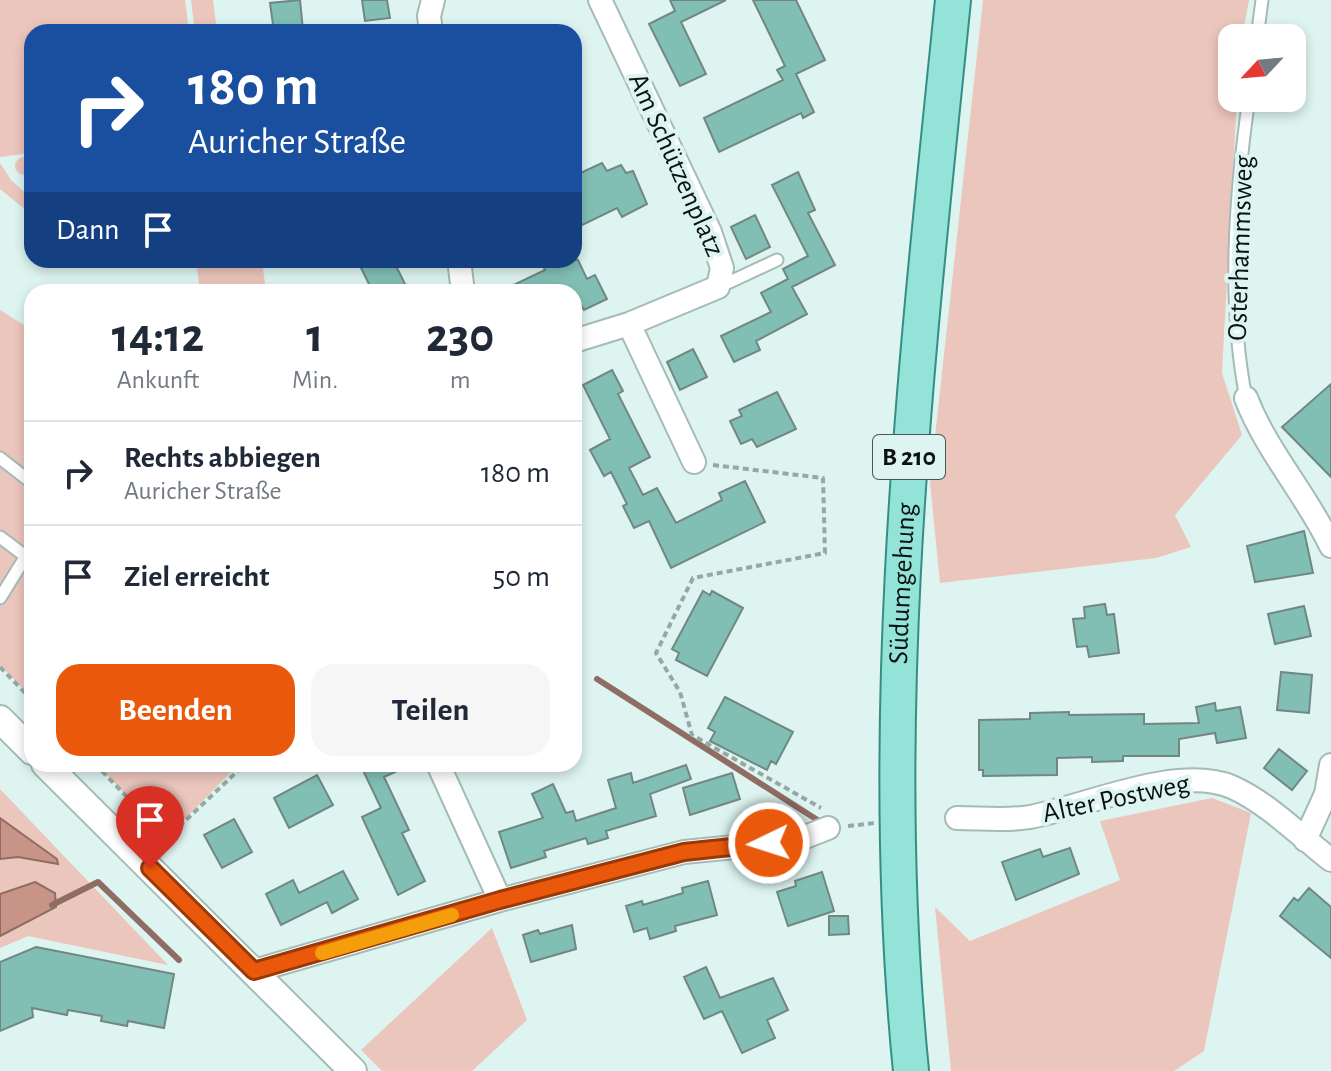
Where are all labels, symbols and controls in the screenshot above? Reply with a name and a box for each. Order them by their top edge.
north arrow [1218,24,1306,112]
map controls [1218,24,1306,112]
icon: right [56,56,160,160]
text: 180 m [188,59,319,115]
street label: Am Schützenplatz [623,69,729,261]
text: Auricher Straße [188,124,406,160]
street label: Osterhammsweg [1224,154,1258,341]
icon: arrive [136,208,180,252]
text: Dann [56,215,120,245]
text: 14:12 [112,313,204,361]
text: 1 [306,313,324,361]
text: 230 [426,313,494,361]
text: Ankunft [117,367,199,393]
text: Min. [292,367,338,393]
text: m [450,367,470,393]
road number: B 210 [873,435,945,479]
text: Rechts abbiegen [124,443,321,473]
icon: right [56,451,100,495]
text: 180 m [481,458,550,488]
text: Auricher Straße [124,478,282,504]
street label: Südumgehung [885,502,921,665]
icon: arrive [56,555,100,599]
text: Ziel erreicht [124,562,269,592]
text: 50 m [493,562,550,592]
button: Beenden [56,664,295,756]
button: Teilen [311,664,550,756]
street label: Alter Postweg [1040,770,1192,828]
pin [116,786,184,868]
icon: arrive [128,798,172,842]
position arrow [727,801,811,885]

